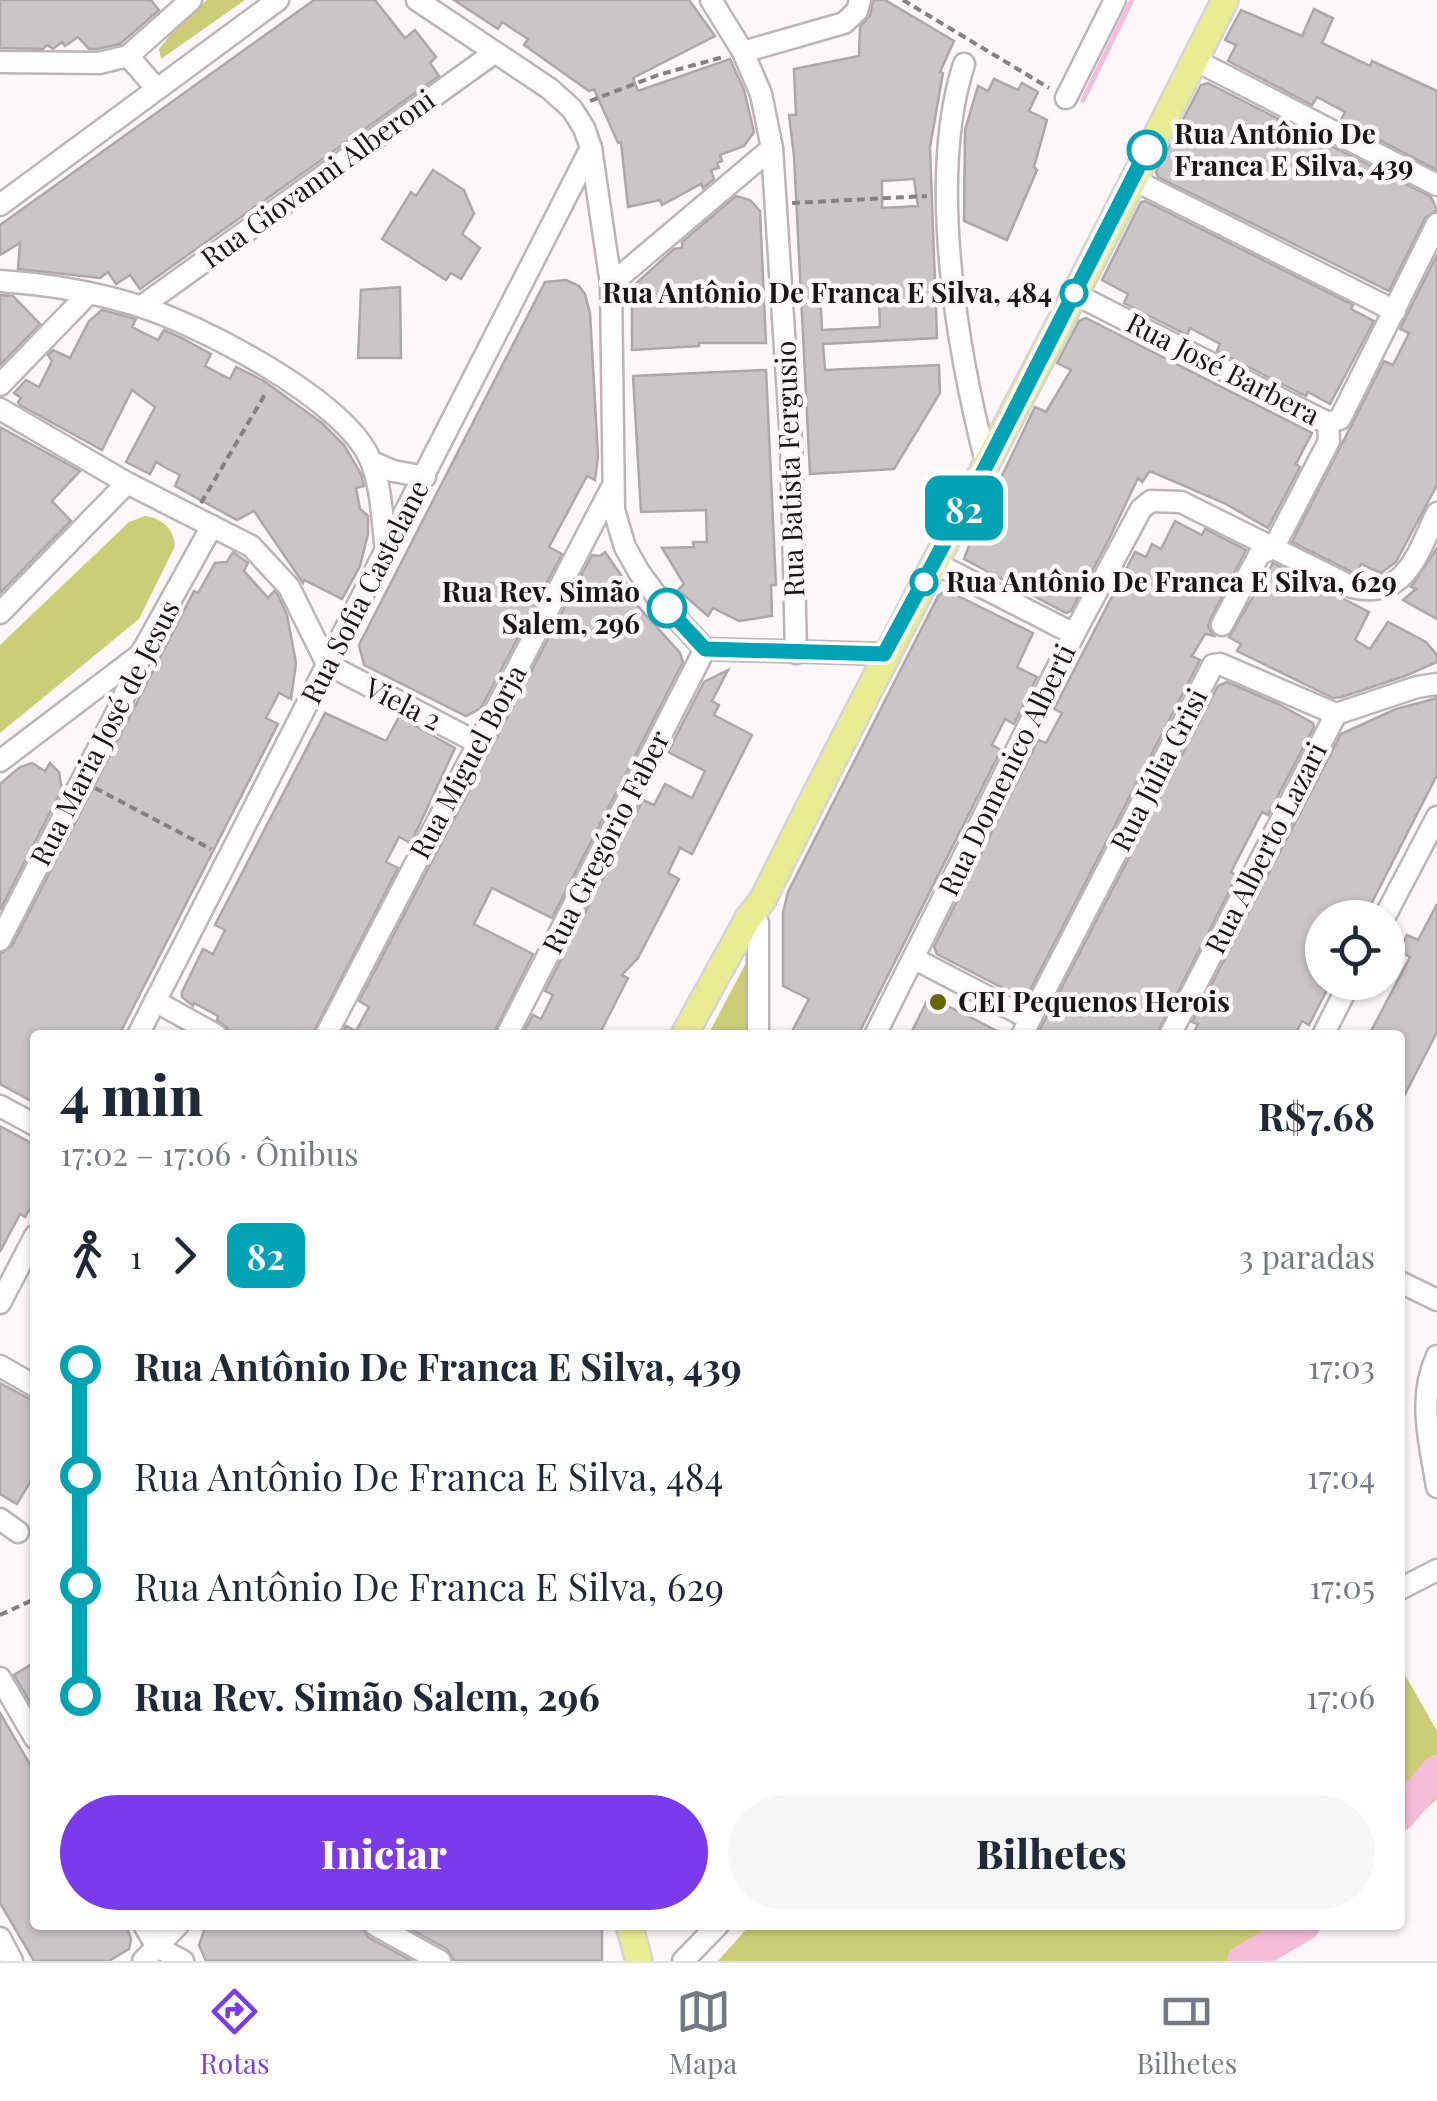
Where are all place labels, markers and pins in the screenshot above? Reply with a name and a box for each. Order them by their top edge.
place label: Rua Antônio De Franca E Silva, 439 [1174,114,1414,183]
marker: Rua Antônio De Franca E Silva, 439 [1128,131,1166,169]
place label: Rua Antônio De Franca E Silva, 484 [602,273,1052,310]
marker: Rua Antônio De Franca E Silva, 484 [1061,280,1087,306]
place label: Rua Antônio De Franca E Silva, 629 [946,562,1397,599]
marker: Rua Antônio De Franca E Silva, 629 [911,569,937,595]
place label: Rua Rev. Simão Salem, 296 [442,572,640,641]
marker: Rua Rev. Simão Salem, 296 [648,589,686,627]
place label: CEI Pequenos Herois [958,982,1230,1019]
marker: CEI Pequenos Herois [927,991,949,1013]

